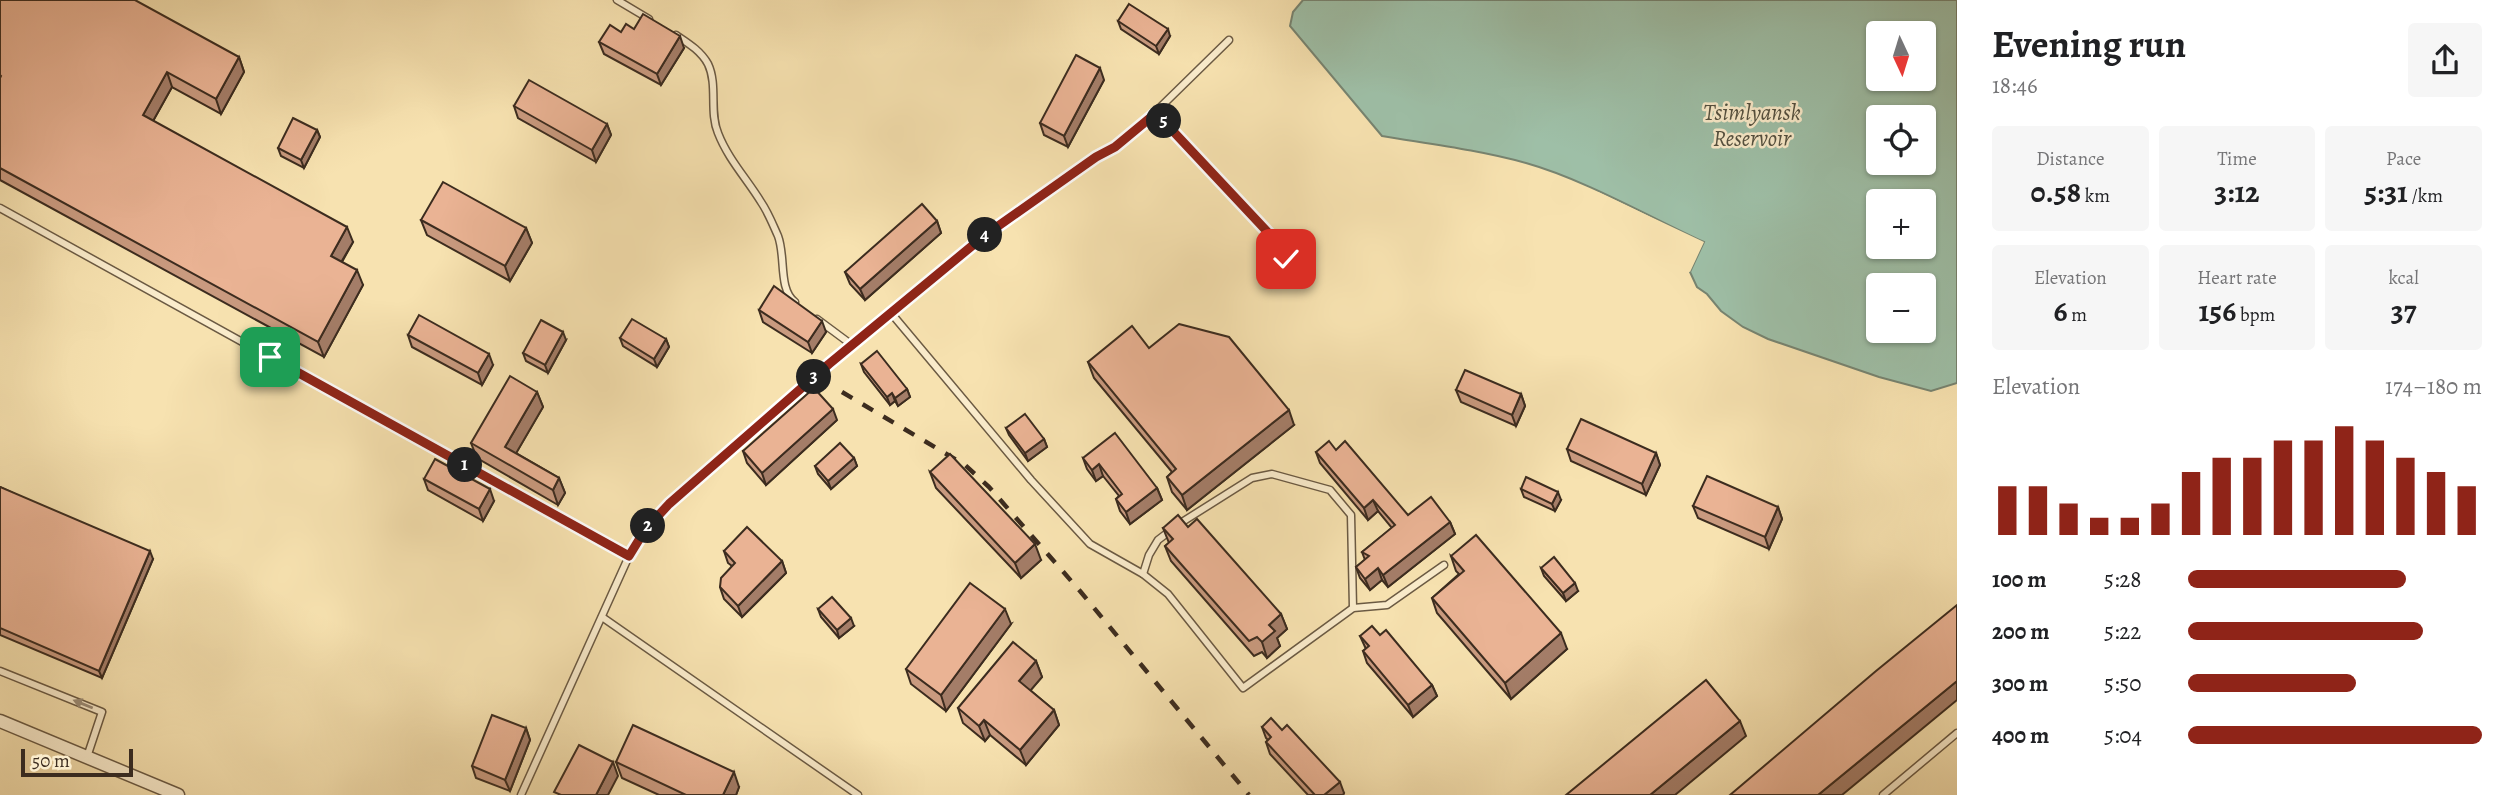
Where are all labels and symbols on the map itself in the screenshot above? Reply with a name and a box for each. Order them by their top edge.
north arrow [1866,21,1936,91]
water label: Tsimlyansk Reservoir [1703,97,1801,154]
pin: 5 [1146,104,1182,138]
pin: 4 [968,218,1002,252]
pin [1256,229,1316,289]
pin [240,327,300,387]
pin: 3 [796,360,832,394]
pin: 1 [448,448,482,482]
pin: 2 [630,508,666,544]
one-way arrow [73,698,93,710]
scale bar [21,746,133,778]

